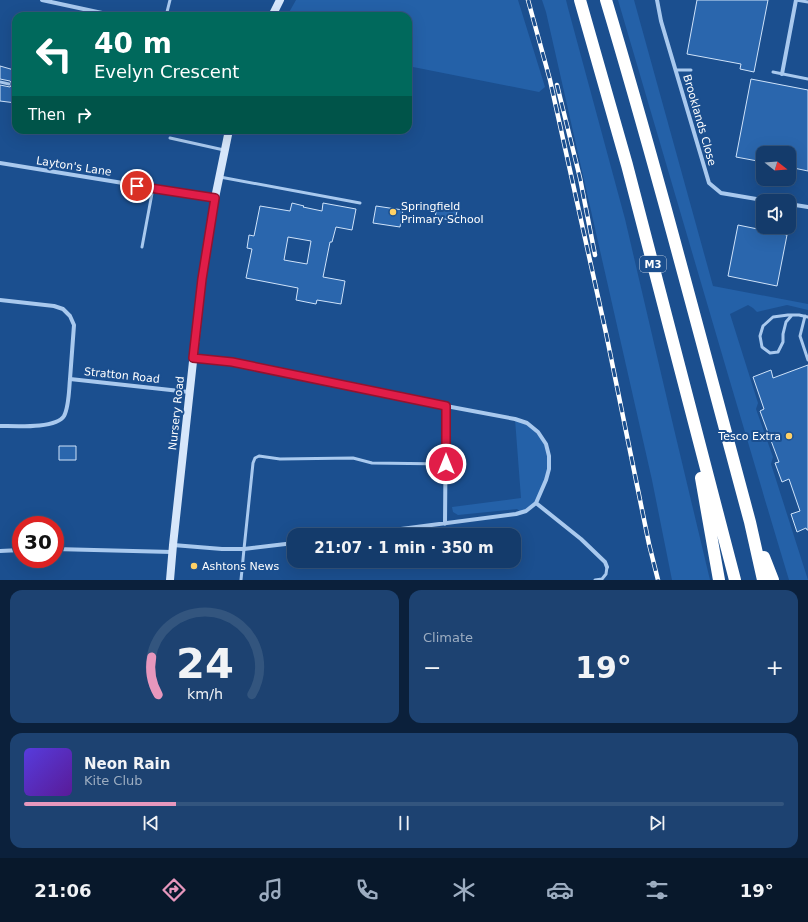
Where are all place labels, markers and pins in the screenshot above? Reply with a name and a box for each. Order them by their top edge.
pin [120,169,154,203]
place label: Springfield Primary School [401,200,484,226]
marker: Springfield Primary School [388,207,398,217]
place label: Tesco Extra [717,430,781,443]
marker: Tesco Extra [784,431,794,441]
place label: Ashtons News [202,560,279,573]
marker: Ashtons News [189,561,199,571]

